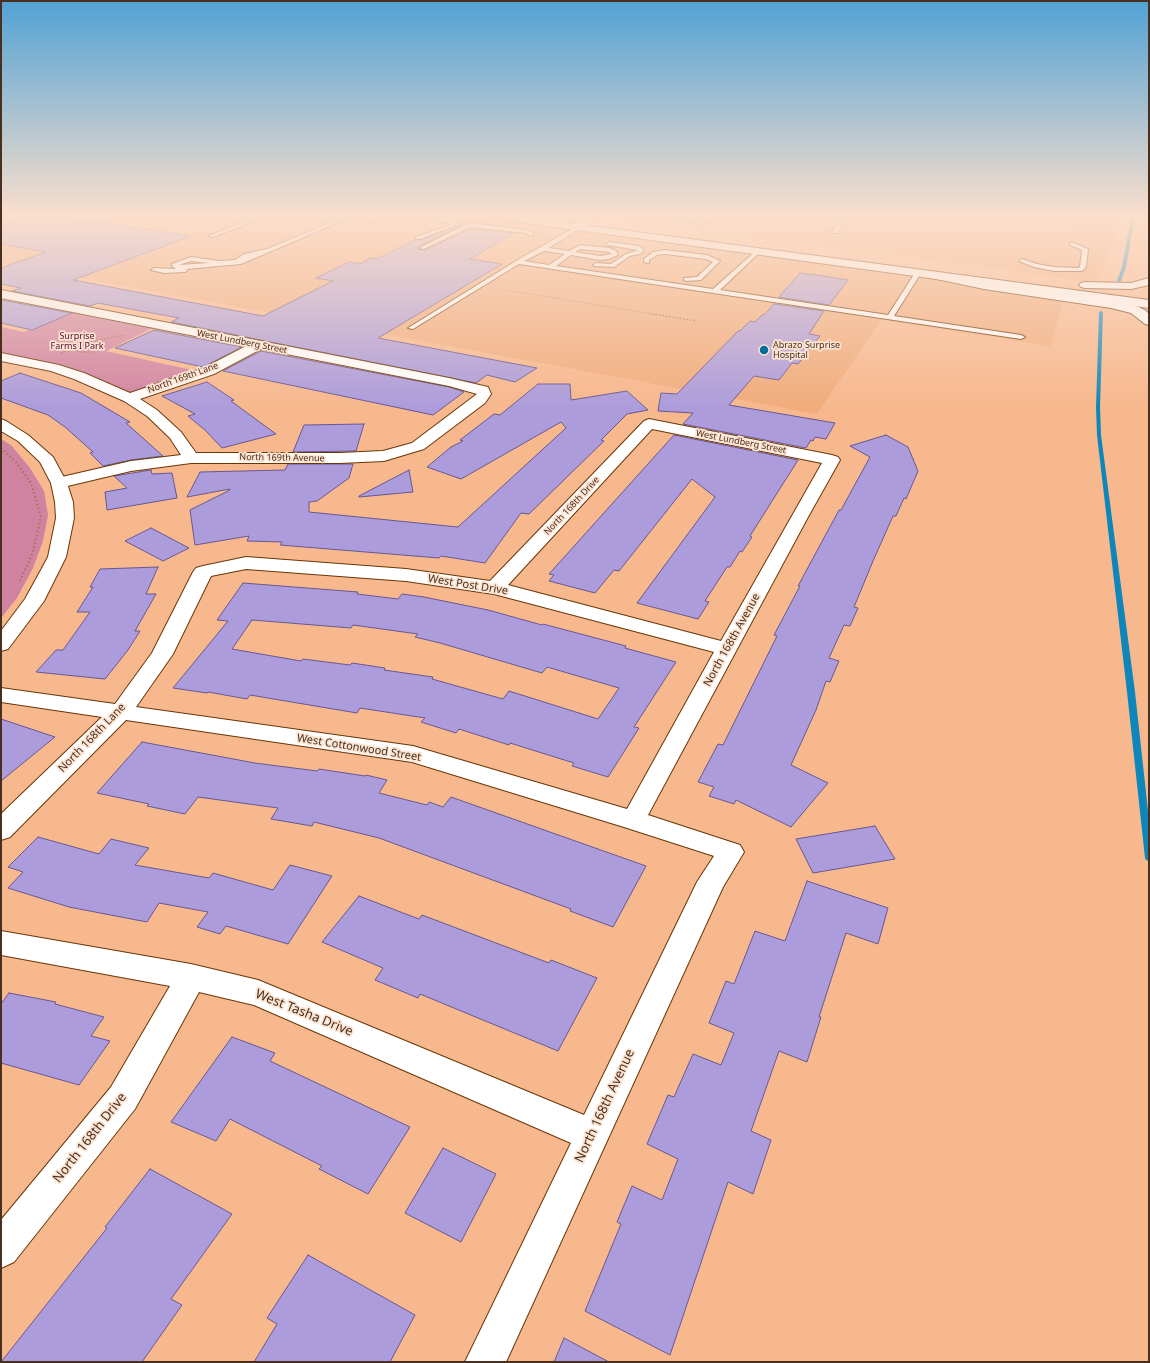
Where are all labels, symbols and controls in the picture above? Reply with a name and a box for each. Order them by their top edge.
street label: West Lundberg Street [196,328,288,356]
park label: Surprise Farms I Park [51,331,103,352]
place label: Abrazo Surprise Hospital [773,340,840,361]
marker: Abrazo Surprise Hospital [758,344,770,356]
street label: North 169th Lane [146,360,220,396]
street label: West Lundberg Street [695,428,787,456]
street label: North 169th Avenue [239,452,325,464]
street label: North 168th Drive [542,475,602,537]
street label: West Post Drive [427,572,509,598]
street label: North 168th Avenue [701,591,763,689]
street label: North 168th Lane [56,701,128,775]
street label: West Cottonwood Street [296,732,422,764]
street label: West Tasha Drive [253,986,355,1040]
street label: North 168th Avenue [572,1047,638,1165]
street label: North 168th Drive [50,1090,130,1186]

